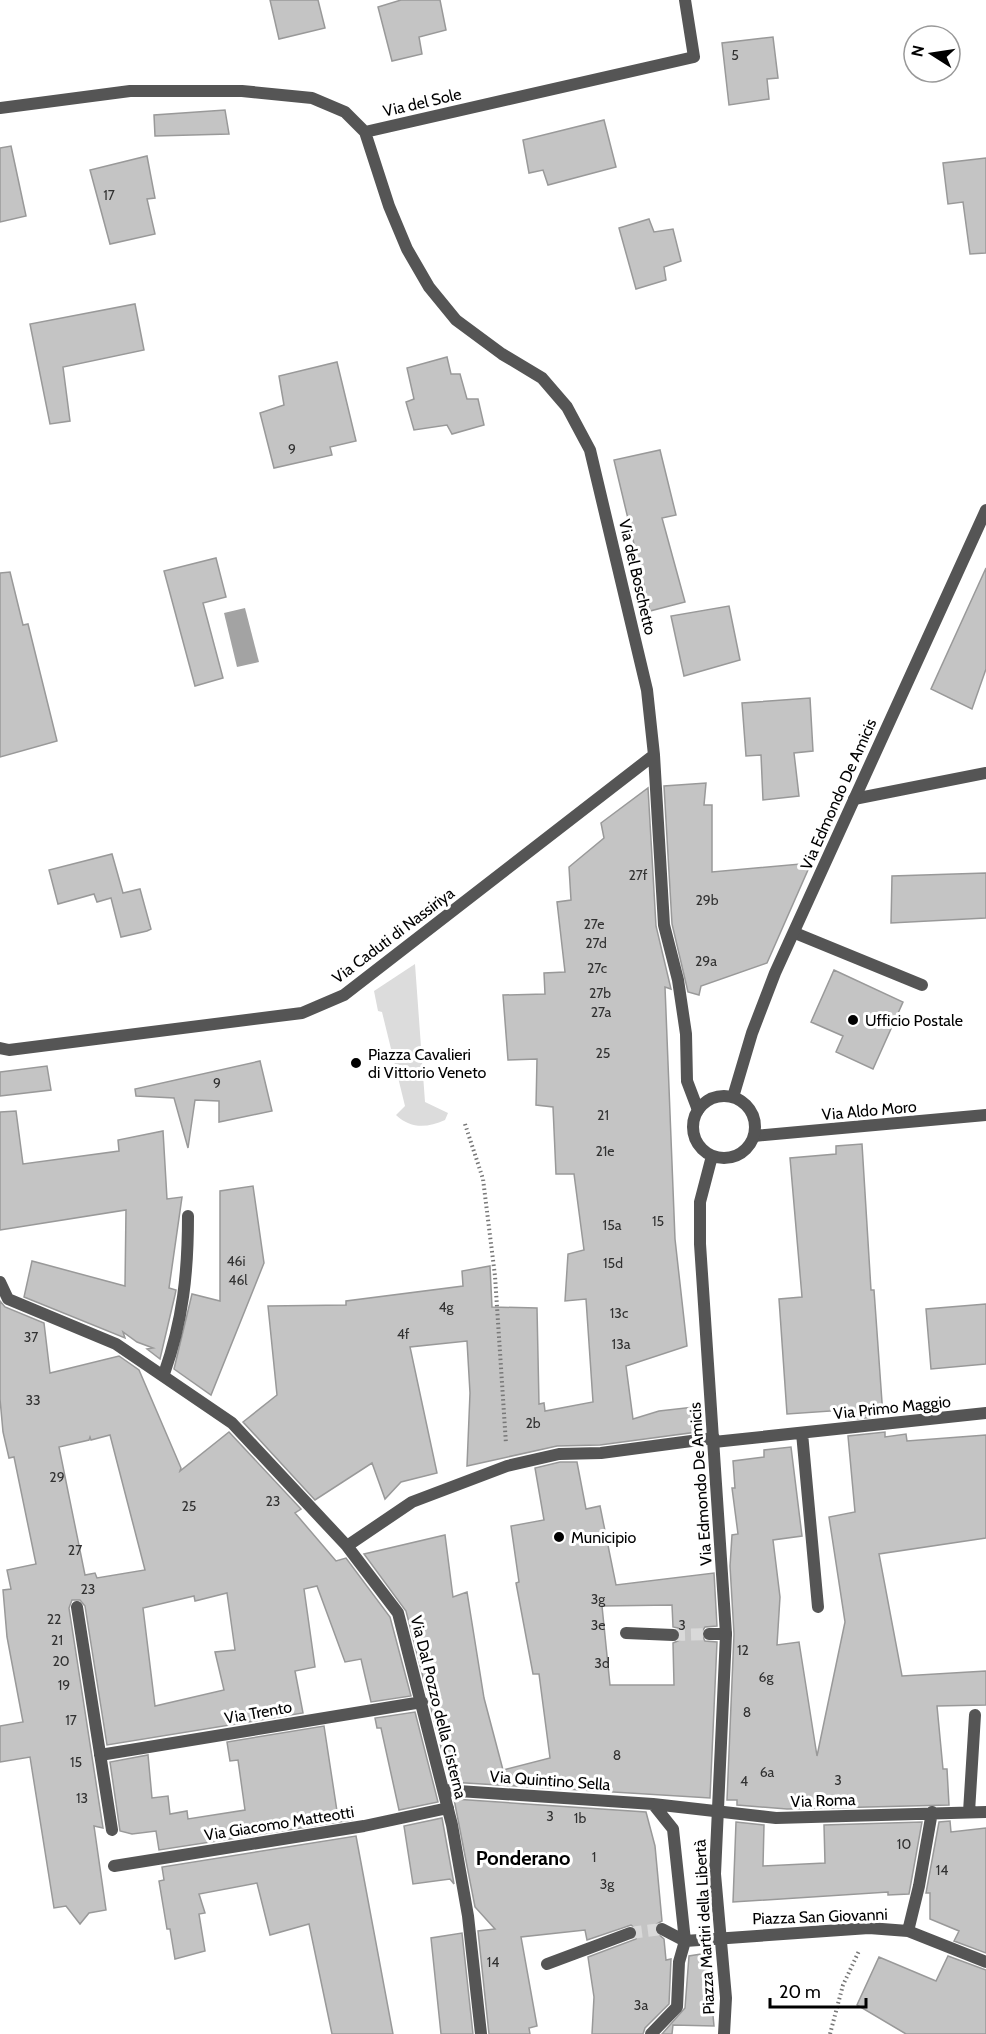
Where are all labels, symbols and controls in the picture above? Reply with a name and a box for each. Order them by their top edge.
north arrow [902,24,962,84]
text: N [907,43,928,58]
house number: 5 [731,46,739,64]
street label: Via del Sole [381,84,463,121]
house number: 17 [103,186,115,204]
house number: 9 [288,440,296,458]
street label: Via del Boschetto [615,517,660,637]
street label: Via Edmondo De Amicis [797,715,881,873]
house number: 27f [628,866,648,884]
street label: Via Caduti di Nassiriya [329,883,458,987]
house number: 29b [695,891,719,909]
house number: 27e [583,915,605,933]
house number: 27d [585,934,607,952]
house number: 29a [695,952,717,970]
house number: 27c [587,959,607,977]
house number: 27b [589,984,611,1002]
house number: 27a [591,1003,612,1021]
place label: Ufficio Postale [865,1011,963,1030]
marker: Ufficio Postale [846,1013,860,1027]
house number: 25 [596,1044,610,1062]
place label: Piazza Cavalieri di Vittorio Veneto [368,1045,487,1082]
marker: Piazza Cavalieri di Vittorio Veneto [349,1056,363,1070]
house number: 9 [213,1074,221,1092]
street label: Via Aldo Moro [821,1097,917,1124]
house number: 21 [597,1106,609,1124]
house number: 21e [595,1142,615,1160]
house number: 15 [652,1212,664,1230]
house number: 15a [603,1216,622,1234]
house number: 46i [226,1252,246,1270]
house number: 15d [603,1254,623,1272]
house number: 46l [228,1271,248,1289]
house number: 4g [438,1298,455,1316]
house number: 13c [610,1304,628,1322]
house number: 4f [397,1325,410,1343]
house number: 37 [24,1328,38,1346]
house number: 13a [612,1335,631,1353]
house number: 33 [25,1391,41,1409]
street label: Via Primo Maggio [832,1392,952,1423]
street label: Via Edmondo De Amicis [685,1401,716,1566]
house number: 2b [525,1414,541,1432]
house number: 29 [49,1468,65,1486]
house number: 23 [266,1492,280,1510]
house number: 25 [182,1497,196,1515]
place label: Municipio [571,1528,636,1547]
marker: Municipio [552,1530,566,1544]
house number: 27 [68,1541,82,1559]
house number: 23 [81,1580,95,1598]
house number: 3g [591,1590,606,1608]
house number: 22 [47,1610,61,1628]
street label: Via Dal Pozzo della Cisterna [407,1614,471,1801]
house number: 3e [591,1616,605,1634]
house number: 3 [678,1616,686,1634]
house number: 21 [51,1631,63,1649]
house number: 12 [737,1641,749,1659]
house number: 20 [52,1652,70,1670]
house number: 3d [594,1654,610,1672]
house number: 6g [759,1668,774,1686]
house number: 19 [58,1676,70,1694]
street label: Via Trento [223,1697,294,1728]
house number: 8 [743,1703,751,1721]
house number: 17 [65,1711,77,1729]
house number: 8 [613,1746,621,1764]
house number: 15 [70,1753,82,1771]
house number: 6a [760,1763,775,1781]
street label: Via Quintino Sella [489,1767,611,1794]
house number: 3 [834,1771,842,1789]
house number: 4 [740,1772,748,1790]
house number: 13 [76,1789,88,1807]
street label: Via Roma [790,1790,856,1811]
street label: Via Giacomo Matteotti [203,1802,355,1845]
house number: 3 [546,1807,554,1825]
house number: 1b [574,1809,586,1827]
house number: 10 [897,1835,911,1853]
street label: Piazza Martiri della Libertà [690,1839,719,2015]
district label: Ponderano [476,1846,570,1870]
house number: 1 [592,1848,596,1866]
house number: 14 [936,1861,948,1879]
house number: 3g [600,1875,615,1893]
street label: Piazza San Giovanni [752,1905,888,1928]
house number: 14 [487,1953,499,1971]
scale bar [770,1971,866,2009]
text: 20 m [779,1981,821,2003]
house number: 3a [634,1996,648,2014]

